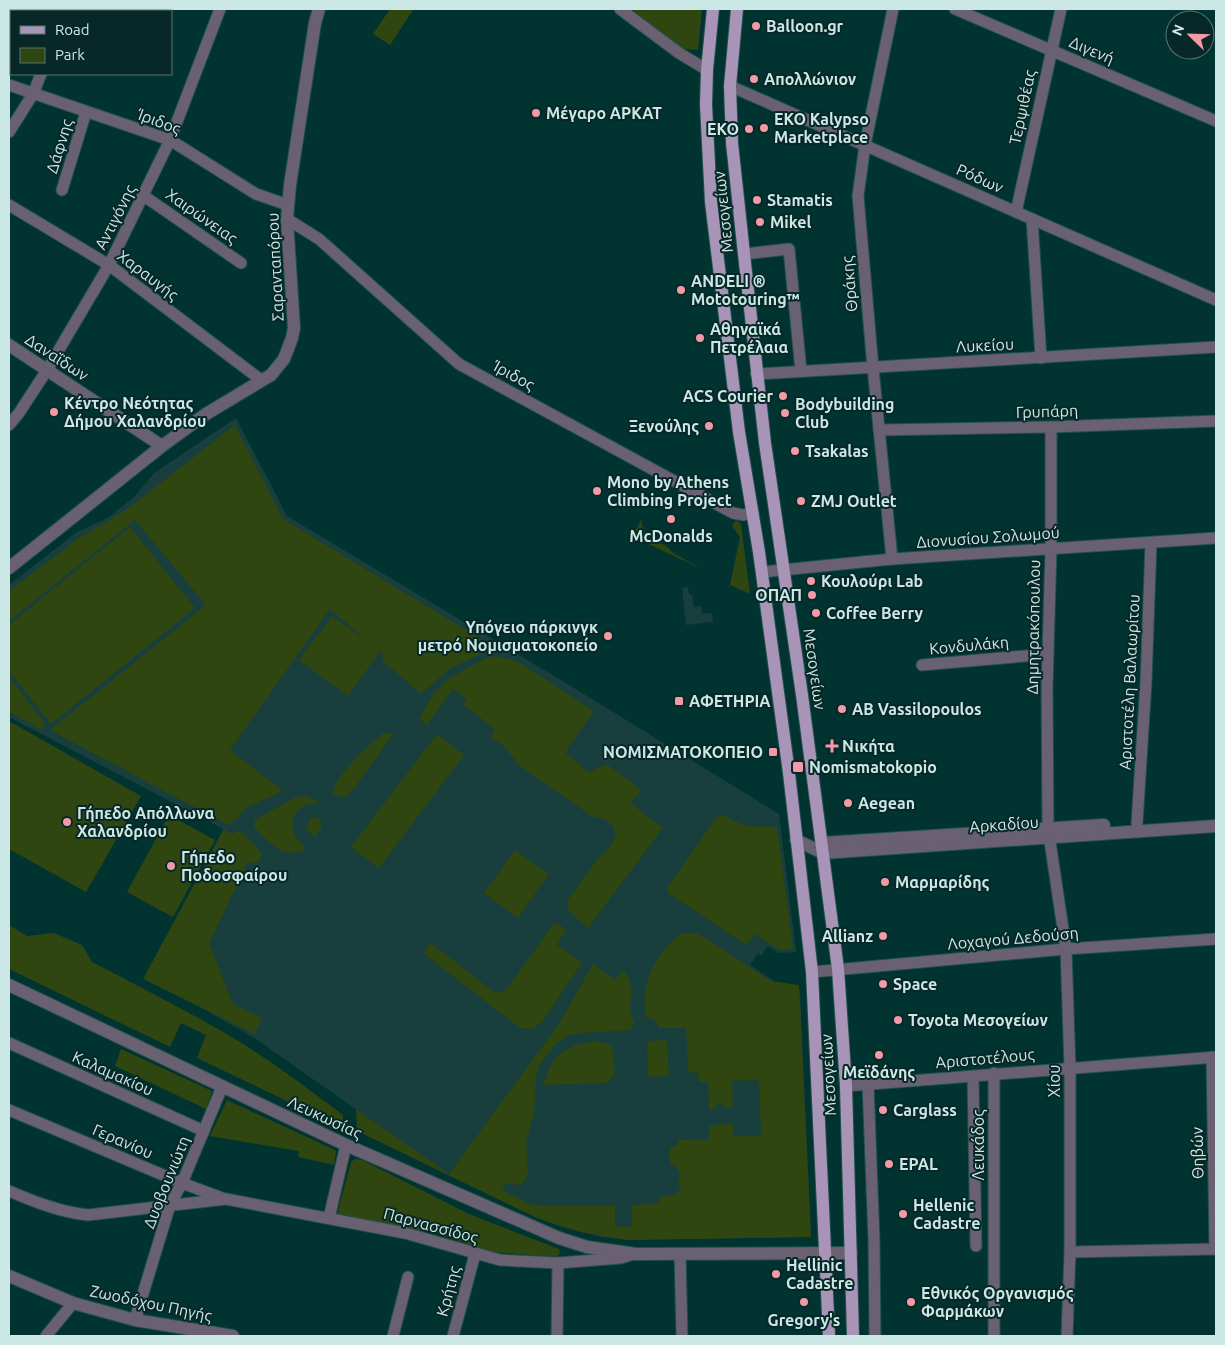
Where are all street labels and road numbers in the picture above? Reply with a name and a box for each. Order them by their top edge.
street label: Διγενή [1067,33,1117,67]
street label: Τερψιθέας [1005,68,1040,146]
street label: Ίριδος [134,104,183,138]
street label: Δάφνης [42,117,77,176]
street label: Ρόδων [954,160,1006,196]
street label: Μεσογείων [710,170,736,254]
street label: Αντιγόνης [91,182,140,253]
street label: Χαιρώνειας [162,185,241,248]
street label: Σαρανταπόρου [263,212,287,322]
street label: Χαραυγής [113,246,182,305]
street label: Θράκης [838,255,861,313]
street label: Δαναΐδων [22,330,92,384]
street label: Λυκείου [955,334,1015,356]
street label: Ίριδος [489,356,538,395]
street label: Γρυπάρη [1016,401,1078,421]
street label: Διονυσίου Σολωμού [916,523,1060,551]
street label: Δημητρακόπουλου [1023,559,1043,695]
street label: Αριστοτέλη Βαλαωρίτου [1115,594,1143,770]
street label: Μεσογείων [800,627,830,711]
street label: Κονδυλάκη [928,633,1010,657]
street label: Αρκαδίου [969,813,1039,835]
street label: Λοχαγού Δεδούση [947,923,1079,953]
street label: Μεσογείων [817,1033,839,1116]
street label: Αριστοτέλους [935,1045,1035,1072]
street label: Καλαμακίου [70,1047,156,1099]
street label: Χίου [1045,1064,1063,1098]
street label: Λευκωσίας [285,1092,365,1143]
street label: Λευκάδος [969,1110,988,1180]
street label: Γερανίου [90,1120,156,1162]
street label: Θηβών [1188,1126,1206,1179]
street label: Δυοβουνιώτη [139,1133,193,1231]
street label: Παρνασσίδος [382,1204,480,1247]
street label: Κρήτης [433,1264,464,1319]
street label: Ζωοδόχου Πηγής [88,1281,214,1326]

